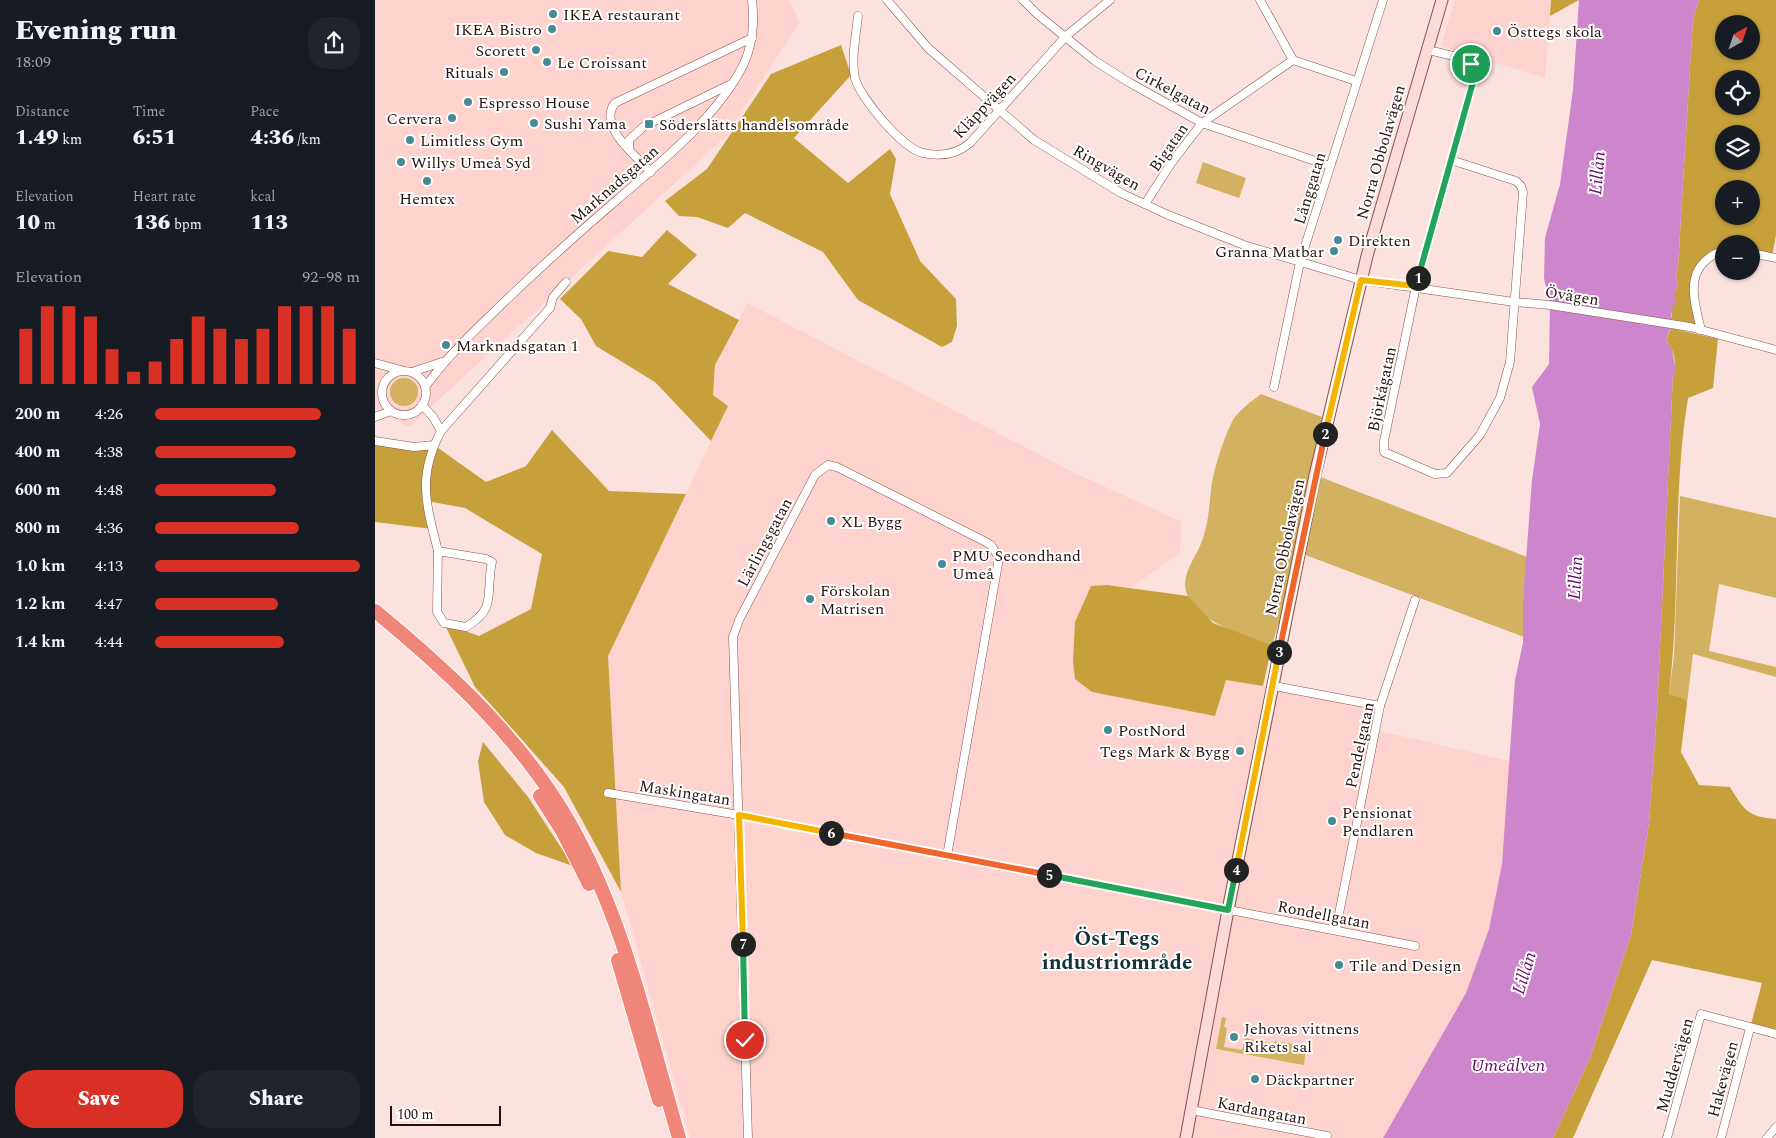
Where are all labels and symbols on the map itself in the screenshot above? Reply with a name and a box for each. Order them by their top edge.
place label: IKEA restaurant [563,3,680,27]
marker: IKEA restaurant [547,8,559,20]
north arrow [1715,15,1760,60]
place label: IKEA Bistro [455,18,542,42]
place label: Östtegs skola [1507,20,1602,44]
marker: IKEA Bistro [546,23,558,35]
marker: Östtegs skola [1491,25,1503,37]
place label: Scorett [475,39,526,63]
pin [1450,43,1492,85]
marker: Scorett [530,44,542,56]
place label: Le Croissant [557,51,647,75]
marker: Le Croissant [541,56,553,68]
place label: Rituals [444,61,494,85]
street label: Cirkelgatan [1130,61,1215,121]
marker: Rituals [498,66,510,78]
street label: Kläppvägen [948,67,1022,144]
street label: Norra Obbolavägen [1350,82,1412,222]
place label: Espresso House [478,91,590,115]
marker: Espresso House [462,96,474,108]
place label: Cervera [387,107,442,131]
marker: Cervera [446,112,458,124]
place label: Sushi Yama [544,112,626,136]
place label: Söderslätts handelsområde [659,113,849,137]
marker: Sushi Yama [528,117,540,129]
marker: Söderslätts handelsområde [643,118,655,130]
street label: Bigatan [1143,118,1194,177]
place label: Limitless Gym [420,129,524,153]
marker: Limitless Gym [404,134,416,146]
street label: Marknadsgatan [565,139,664,230]
street label: Ringvägen [1068,139,1145,197]
street label: Långgatan [1288,149,1332,228]
water label: Lillån [1582,150,1613,196]
place label: Willys Umeå Syd [411,151,531,175]
marker: Willys Umeå Syd [395,156,407,168]
marker: Hemtex [421,175,433,187]
place label: Hemtex [399,187,455,211]
place label: Direkten [1348,229,1411,253]
marker: Direkten [1332,234,1344,246]
place label: Granna Matbar [1215,240,1324,264]
marker: Granna Matbar [1328,245,1340,257]
pin: 1 [1405,266,1431,290]
street label: Övägen [1543,280,1601,312]
place label: Marknadsgatan 1 [456,334,578,358]
marker: Marknadsgatan 1 [440,339,452,351]
street label: Björkågatan [1361,345,1403,434]
pin: 2 [1313,422,1337,446]
street label: Norra Obbolavägen [1259,477,1311,618]
street label: Lärlingsgatan [731,494,798,591]
place label: XL Bygg [841,510,902,534]
marker: XL Bygg [825,515,837,527]
place label: PMU Secondhand Umeå [952,544,1081,586]
water label: Lillån [1561,555,1590,600]
marker: PMU Secondhand Umeå [936,558,948,570]
place label: Förskolan Matrisen [820,579,890,621]
marker: Förskolan Matrisen [804,593,816,605]
pin: 3 [1267,640,1291,664]
street label: Pendelgatan [1339,700,1381,791]
place label: PostNord [1118,719,1186,743]
marker: PostNord [1102,724,1114,736]
place label: Tegs Mark & Bygg [1100,740,1230,764]
marker: Tegs Mark & Bygg [1234,745,1246,757]
street label: Maskingatan [637,774,732,812]
place label: Pensionat Pendlaren [1342,801,1414,843]
marker: Pensionat Pendlaren [1326,815,1338,827]
pin: 6 [819,820,843,846]
pin: 4 [1223,858,1249,882]
pin: 5 [1037,862,1061,888]
street label: Rondellgatan [1275,894,1372,936]
district label: Öst-Tegs industriområde [1042,923,1192,979]
pin: 7 [731,932,755,956]
water label: Lillån [1505,948,1544,998]
place label: Tile and Design [1349,954,1461,978]
marker: Tile and Design [1333,959,1345,971]
street label: Muddervägen [1650,1015,1700,1115]
place label: Jehovas vittnens Rikets sal [1244,1017,1360,1059]
pin [724,1019,766,1061]
marker: Jehovas vittnens Rikets sal [1228,1031,1240,1043]
street label: Hakevägen [1701,1038,1745,1120]
water label: Umeälven [1471,1052,1546,1079]
place label: Däckpartner [1265,1068,1354,1092]
marker: Däckpartner [1249,1073,1261,1085]
street label: Kardangatan [1215,1091,1309,1131]
scale bar [390,1103,501,1126]

